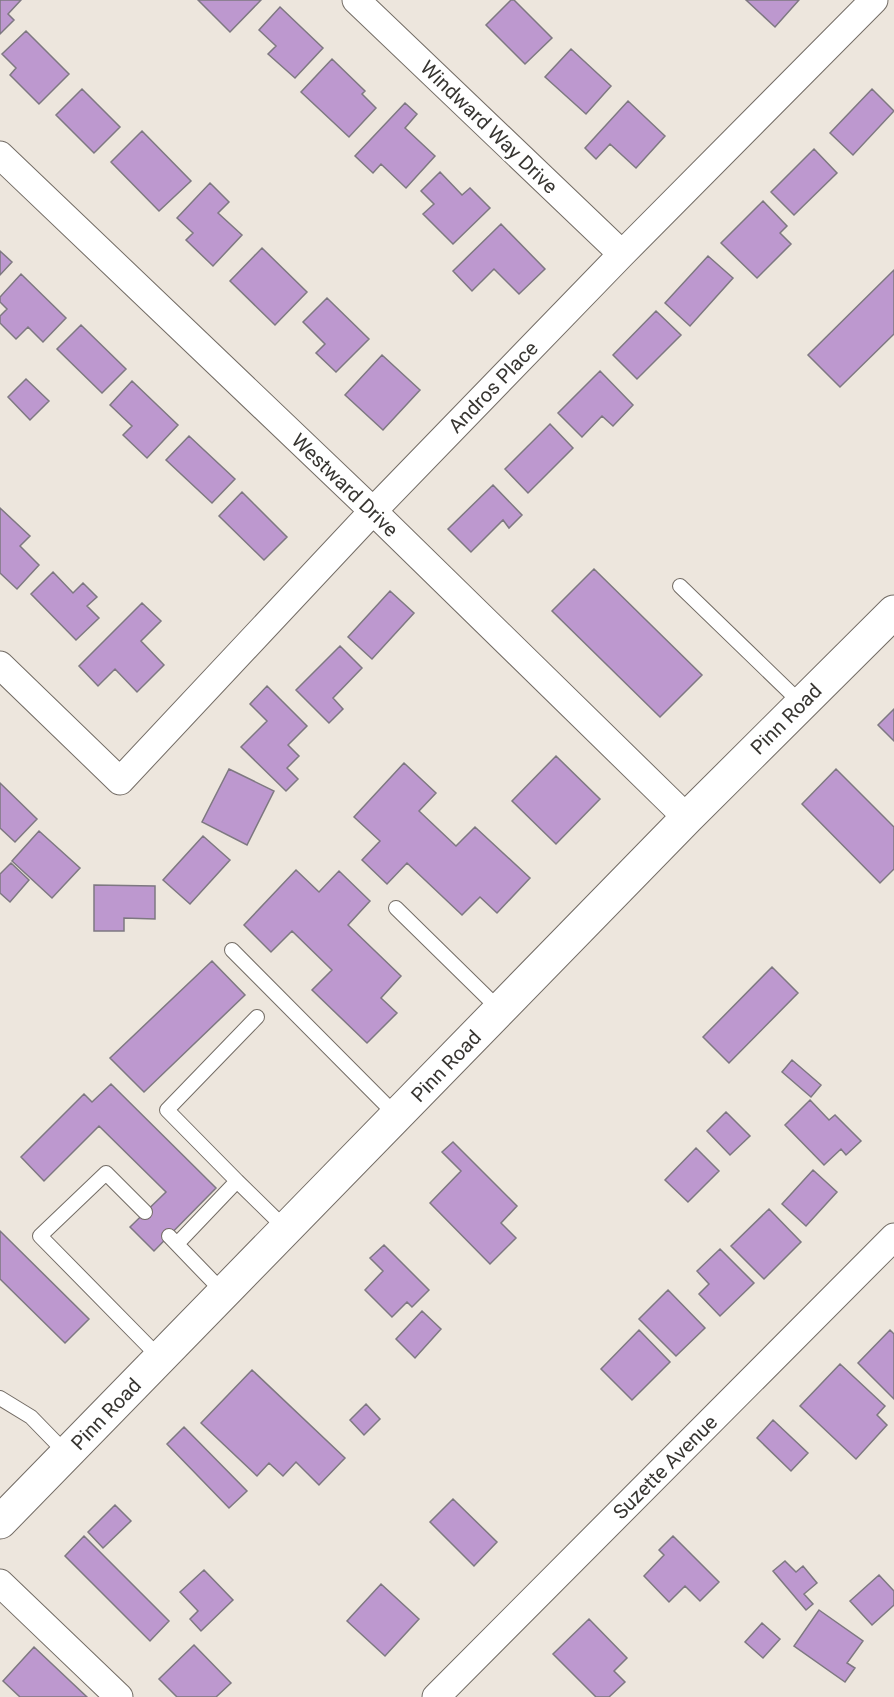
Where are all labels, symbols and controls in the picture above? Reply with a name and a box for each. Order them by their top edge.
street label: Windward Way Drive [415,55,563,199]
street label: Andros Place [443,336,543,438]
street label: Westward Drive [287,428,403,542]
street label: Pinn Road [746,679,826,759]
street label: Pinn Road [406,1025,486,1107]
street label: Pinn Road [66,1373,146,1455]
street label: Suzette Avenue [608,1410,722,1524]

